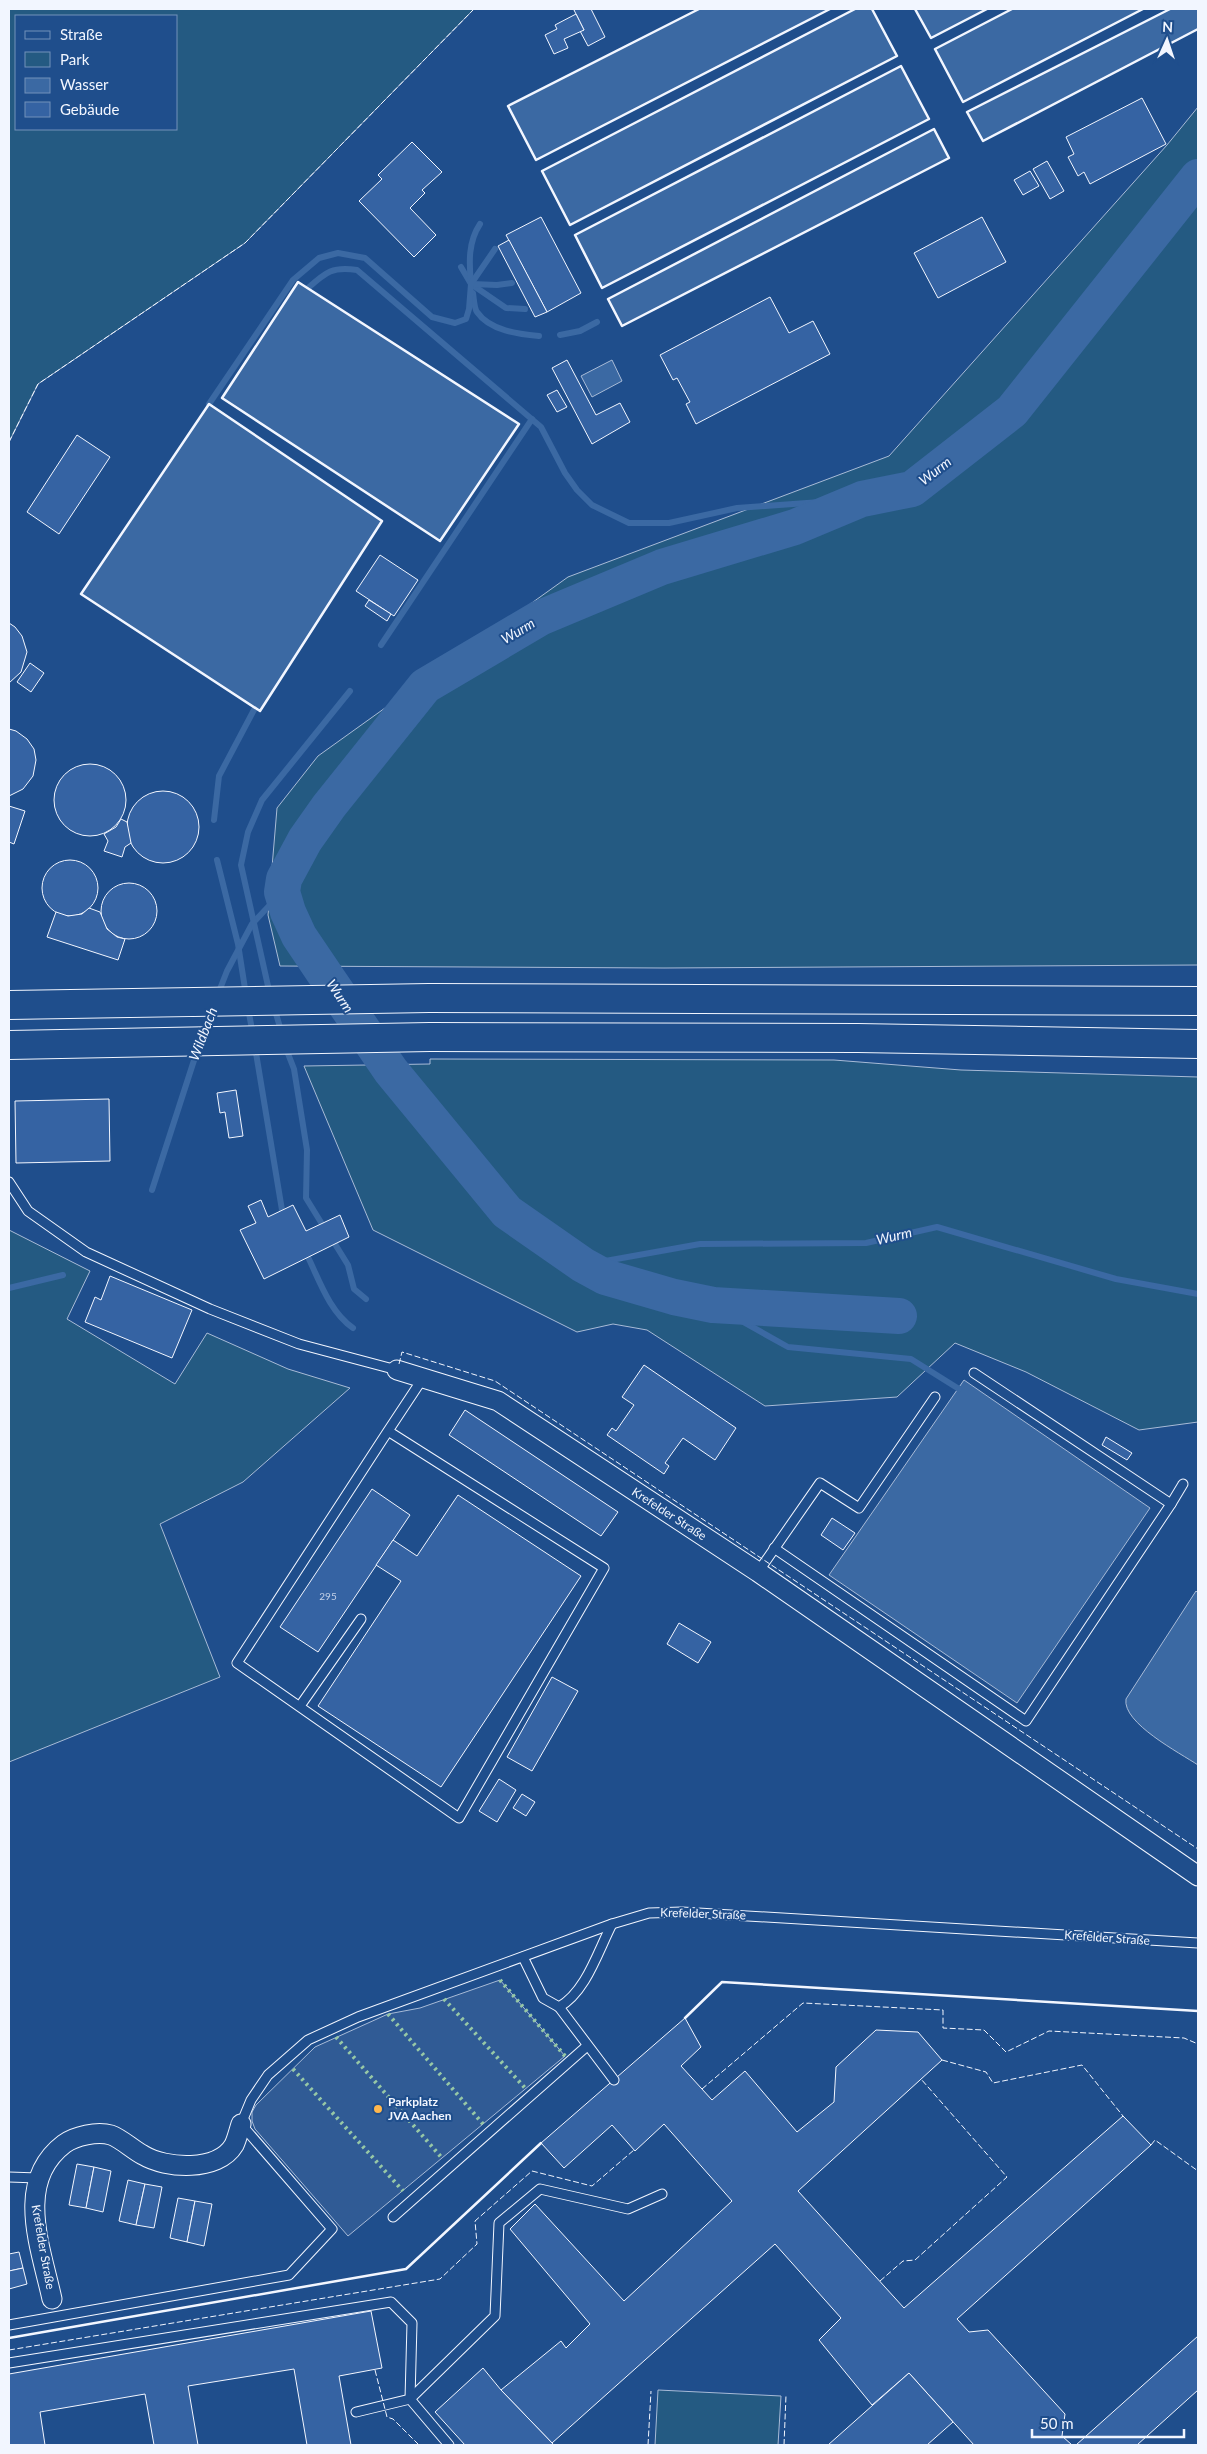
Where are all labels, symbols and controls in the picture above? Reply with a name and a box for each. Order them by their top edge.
legend [15,15,178,130]
north arrow [1142,15,1192,65]
text: N [1162,18,1174,35]
text: Straße [60,25,103,43]
text: Park [60,50,90,68]
text: Wasser [60,75,109,93]
text: Gebäude [60,100,119,118]
water label: Wurm [915,453,954,488]
water label: Wurm [498,614,538,647]
water label: Wurm [323,976,358,1015]
water label: Wildbach [185,1005,220,1063]
water label: Wurm [874,1223,913,1248]
street label: Krefelder Straße [629,1484,709,1543]
house number: 295 [319,1590,337,1602]
street label: Krefelder Straße [660,1905,746,1922]
street label: Krefelder Straße [1064,1927,1150,1948]
place label: Parkplatz JVA Aachen [388,2094,452,2123]
marker: Parkplatz JVA Aachen [372,2103,384,2115]
street label: Krefelder Straße [29,2203,58,2290]
scale bar [1032,2406,1184,2438]
text: 50 m [1040,2414,1074,2432]

